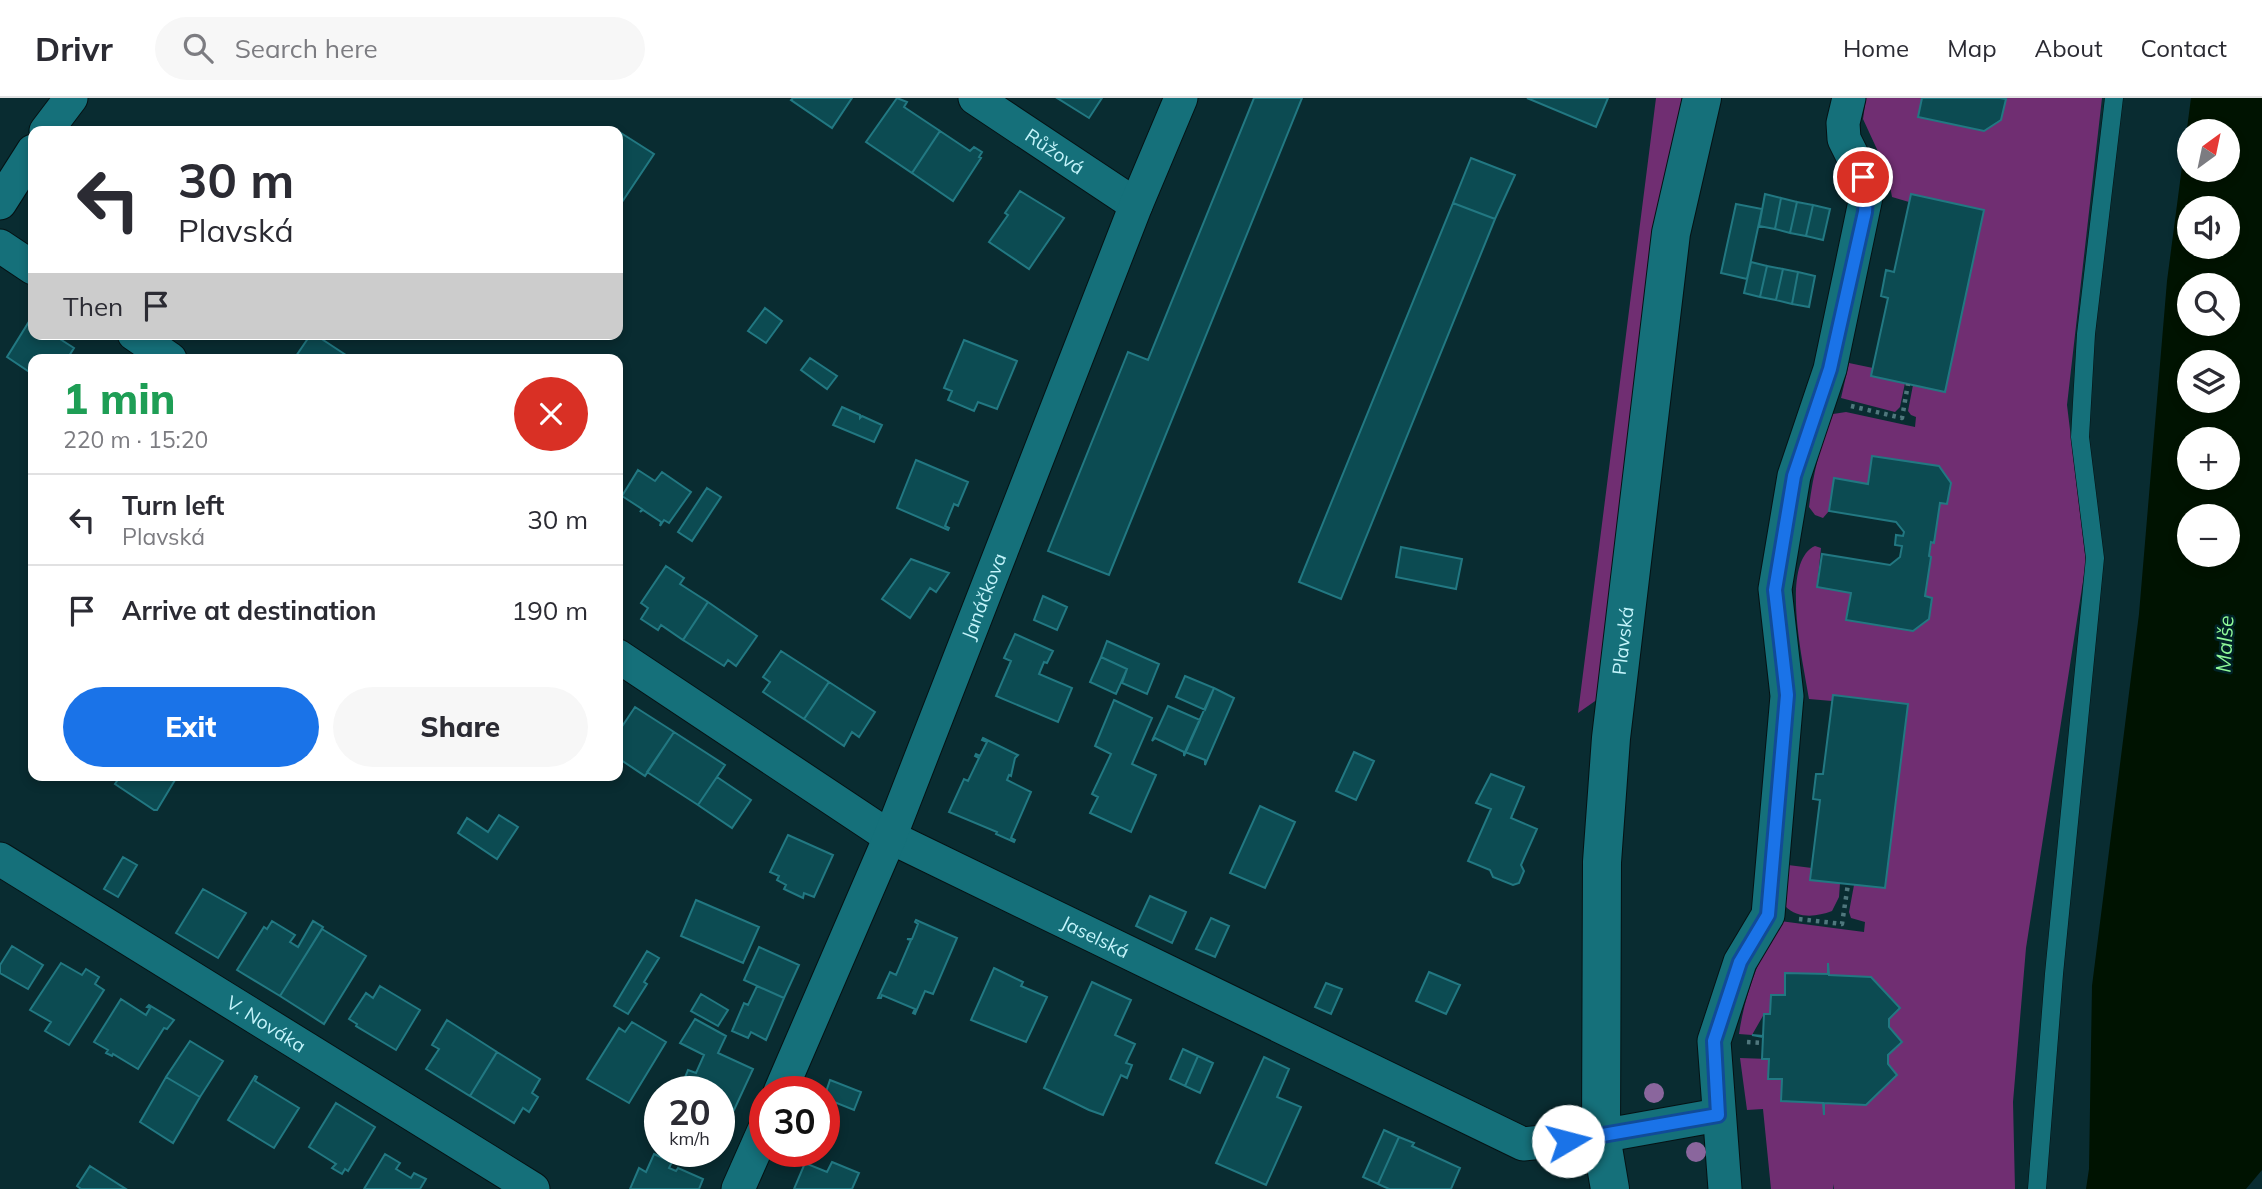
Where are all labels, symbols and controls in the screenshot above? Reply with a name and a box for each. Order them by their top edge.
search box [155,17,645,80]
text: Drivr [35,28,113,69]
icon: search [179,29,217,67]
text: Search here [235,32,378,65]
text: Home [1843,33,1909,63]
text: Map [1947,33,1997,63]
text: About [2035,33,2103,63]
text: Contact [2141,33,2227,63]
north arrow [2177,119,2240,182]
map controls [2177,119,2240,567]
street label: Růžová [1021,123,1089,179]
pin [1833,147,1893,207]
text: 30 m [178,149,294,210]
icon: left [63,154,154,245]
icon: arrive [1844,158,1882,196]
button: sound [2177,196,2240,259]
text: Plavská [178,210,294,250]
button: search [2177,273,2240,336]
icon: arrive [137,287,175,325]
text: Then [63,290,123,323]
button: layers [2177,350,2240,413]
text: 1 min [63,372,176,425]
button: close [514,377,588,451]
text: 220 m · 15:20 [63,425,208,454]
button: + [2177,427,2240,490]
text: Turn left [122,489,224,522]
icon: left [63,501,101,539]
text: 30 m [527,503,588,536]
button: − [2177,504,2240,567]
text: Plavská [122,522,205,551]
street label: Janáčkova [956,549,1011,643]
icon: arrive [63,592,101,630]
text: Arrive at destination [122,594,377,627]
text: 190 m [512,594,588,627]
street label: Plavská [1607,605,1639,676]
water label: Malše [2210,615,2238,673]
button: Exit [63,687,319,767]
button: Share [333,687,588,767]
street label: Jaselská [1057,910,1133,963]
street label: V. Nováka [222,990,310,1057]
speed limit sign: 30 [749,1076,840,1167]
text: 20 [668,1090,711,1134]
position arrow [1531,1104,1605,1178]
text: km/h [669,1127,710,1150]

